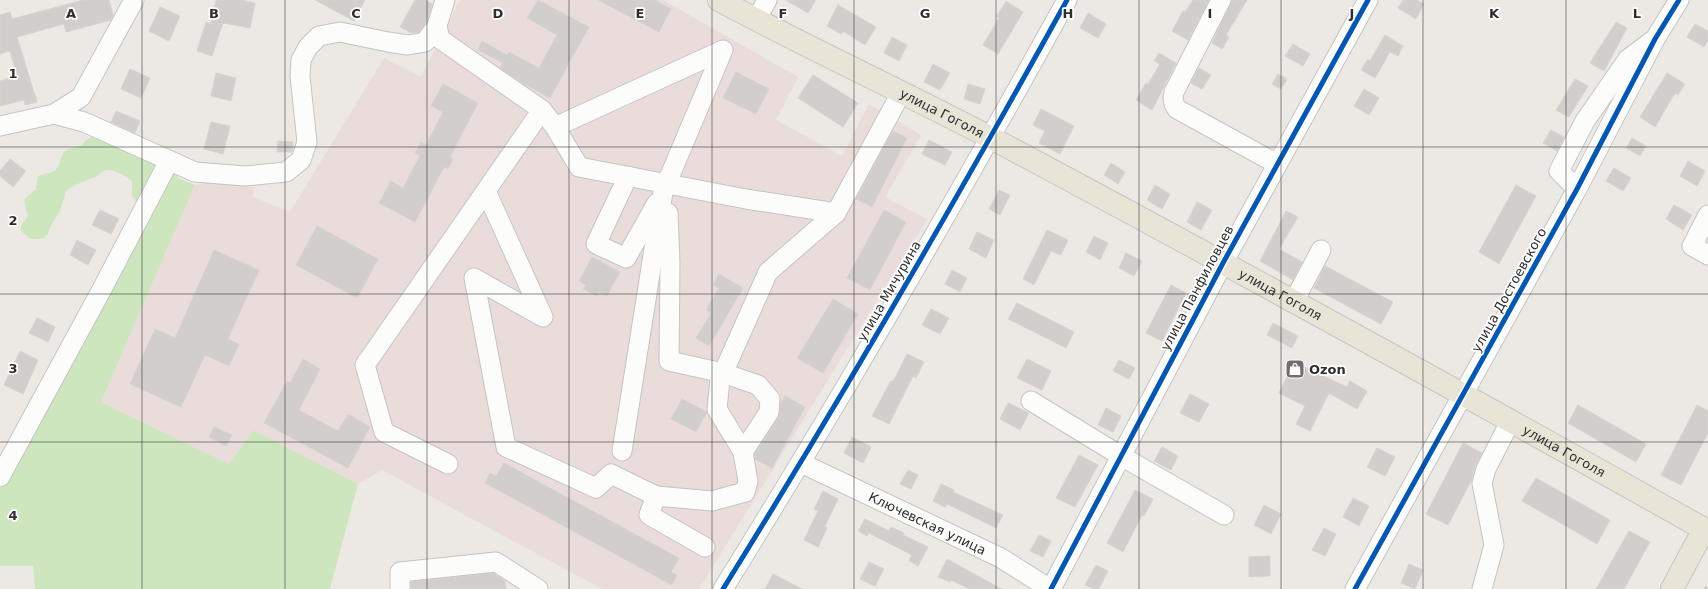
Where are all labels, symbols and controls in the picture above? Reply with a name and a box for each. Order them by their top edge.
text: A [66,6,76,21]
text: B [209,6,219,21]
text: C [351,6,361,21]
text: D [493,6,504,21]
text: E [636,6,644,21]
text: F [779,6,787,21]
text: G [920,6,930,21]
text: H [1063,6,1073,21]
text: I [1208,6,1212,21]
text: J [1349,6,1354,21]
text: K [1489,6,1500,21]
text: L [1633,6,1641,21]
text: 1 [8,66,18,81]
street label: улица Гоголя [898,85,987,140]
text: 2 [8,213,18,228]
street label: улица Панфиловцев [1158,223,1236,353]
street label: улица Достоевского [1469,225,1549,355]
street label: улица Мичурина [854,238,924,344]
street label: улица Гоголя [1236,266,1325,323]
shop icon: Ozon [1284,358,1306,380]
text: 3 [8,361,18,376]
place label: Ozon [1309,362,1346,377]
street label: улица Гоголя [1520,422,1608,480]
street label: Ключевская улица [866,489,989,557]
text: 4 [8,508,18,523]

